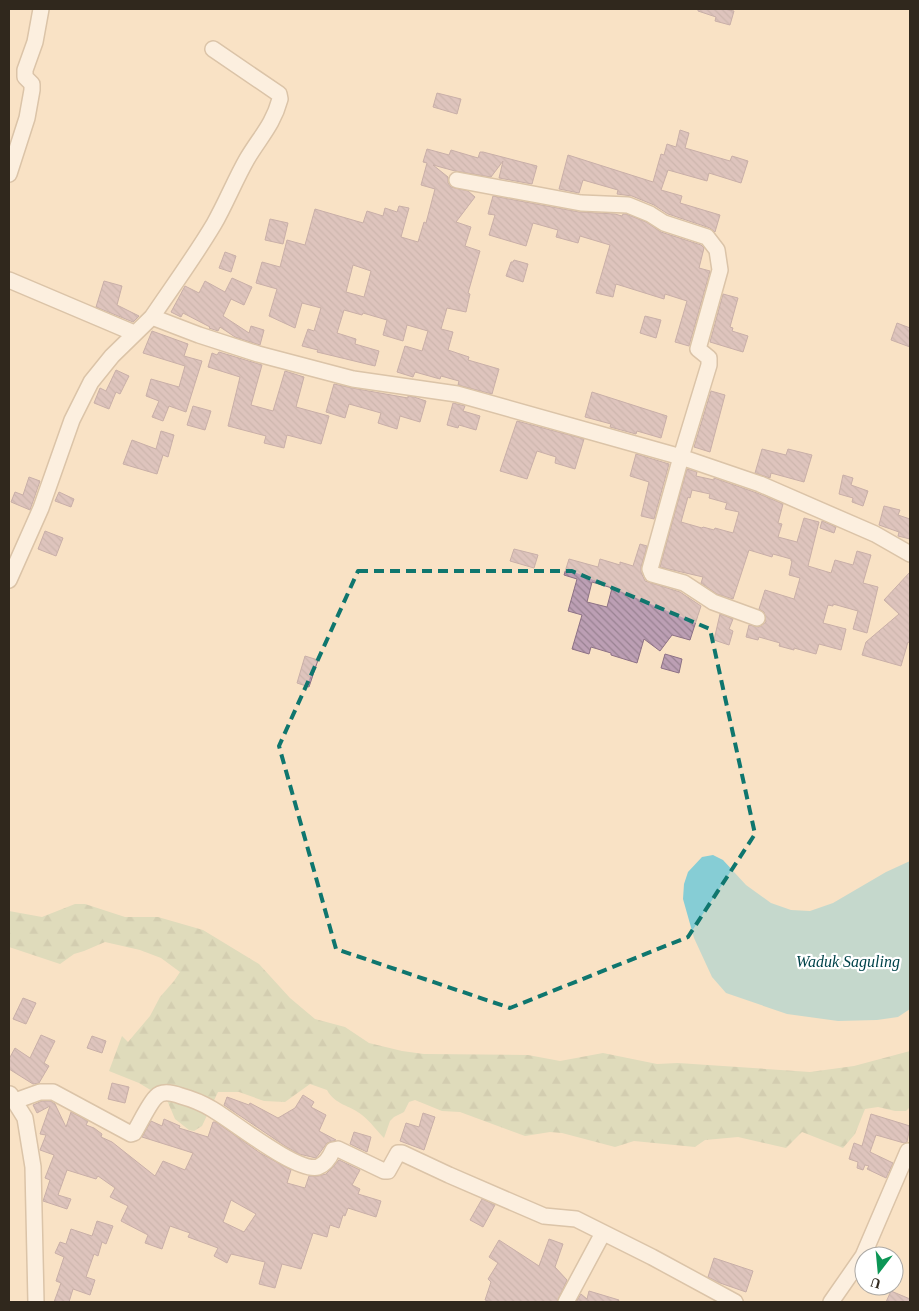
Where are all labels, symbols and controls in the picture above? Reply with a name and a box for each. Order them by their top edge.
water label: Waduk Saguling [796,953,900,971]
north arrow [854,1246,904,1296]
text: U [869,1274,882,1292]

